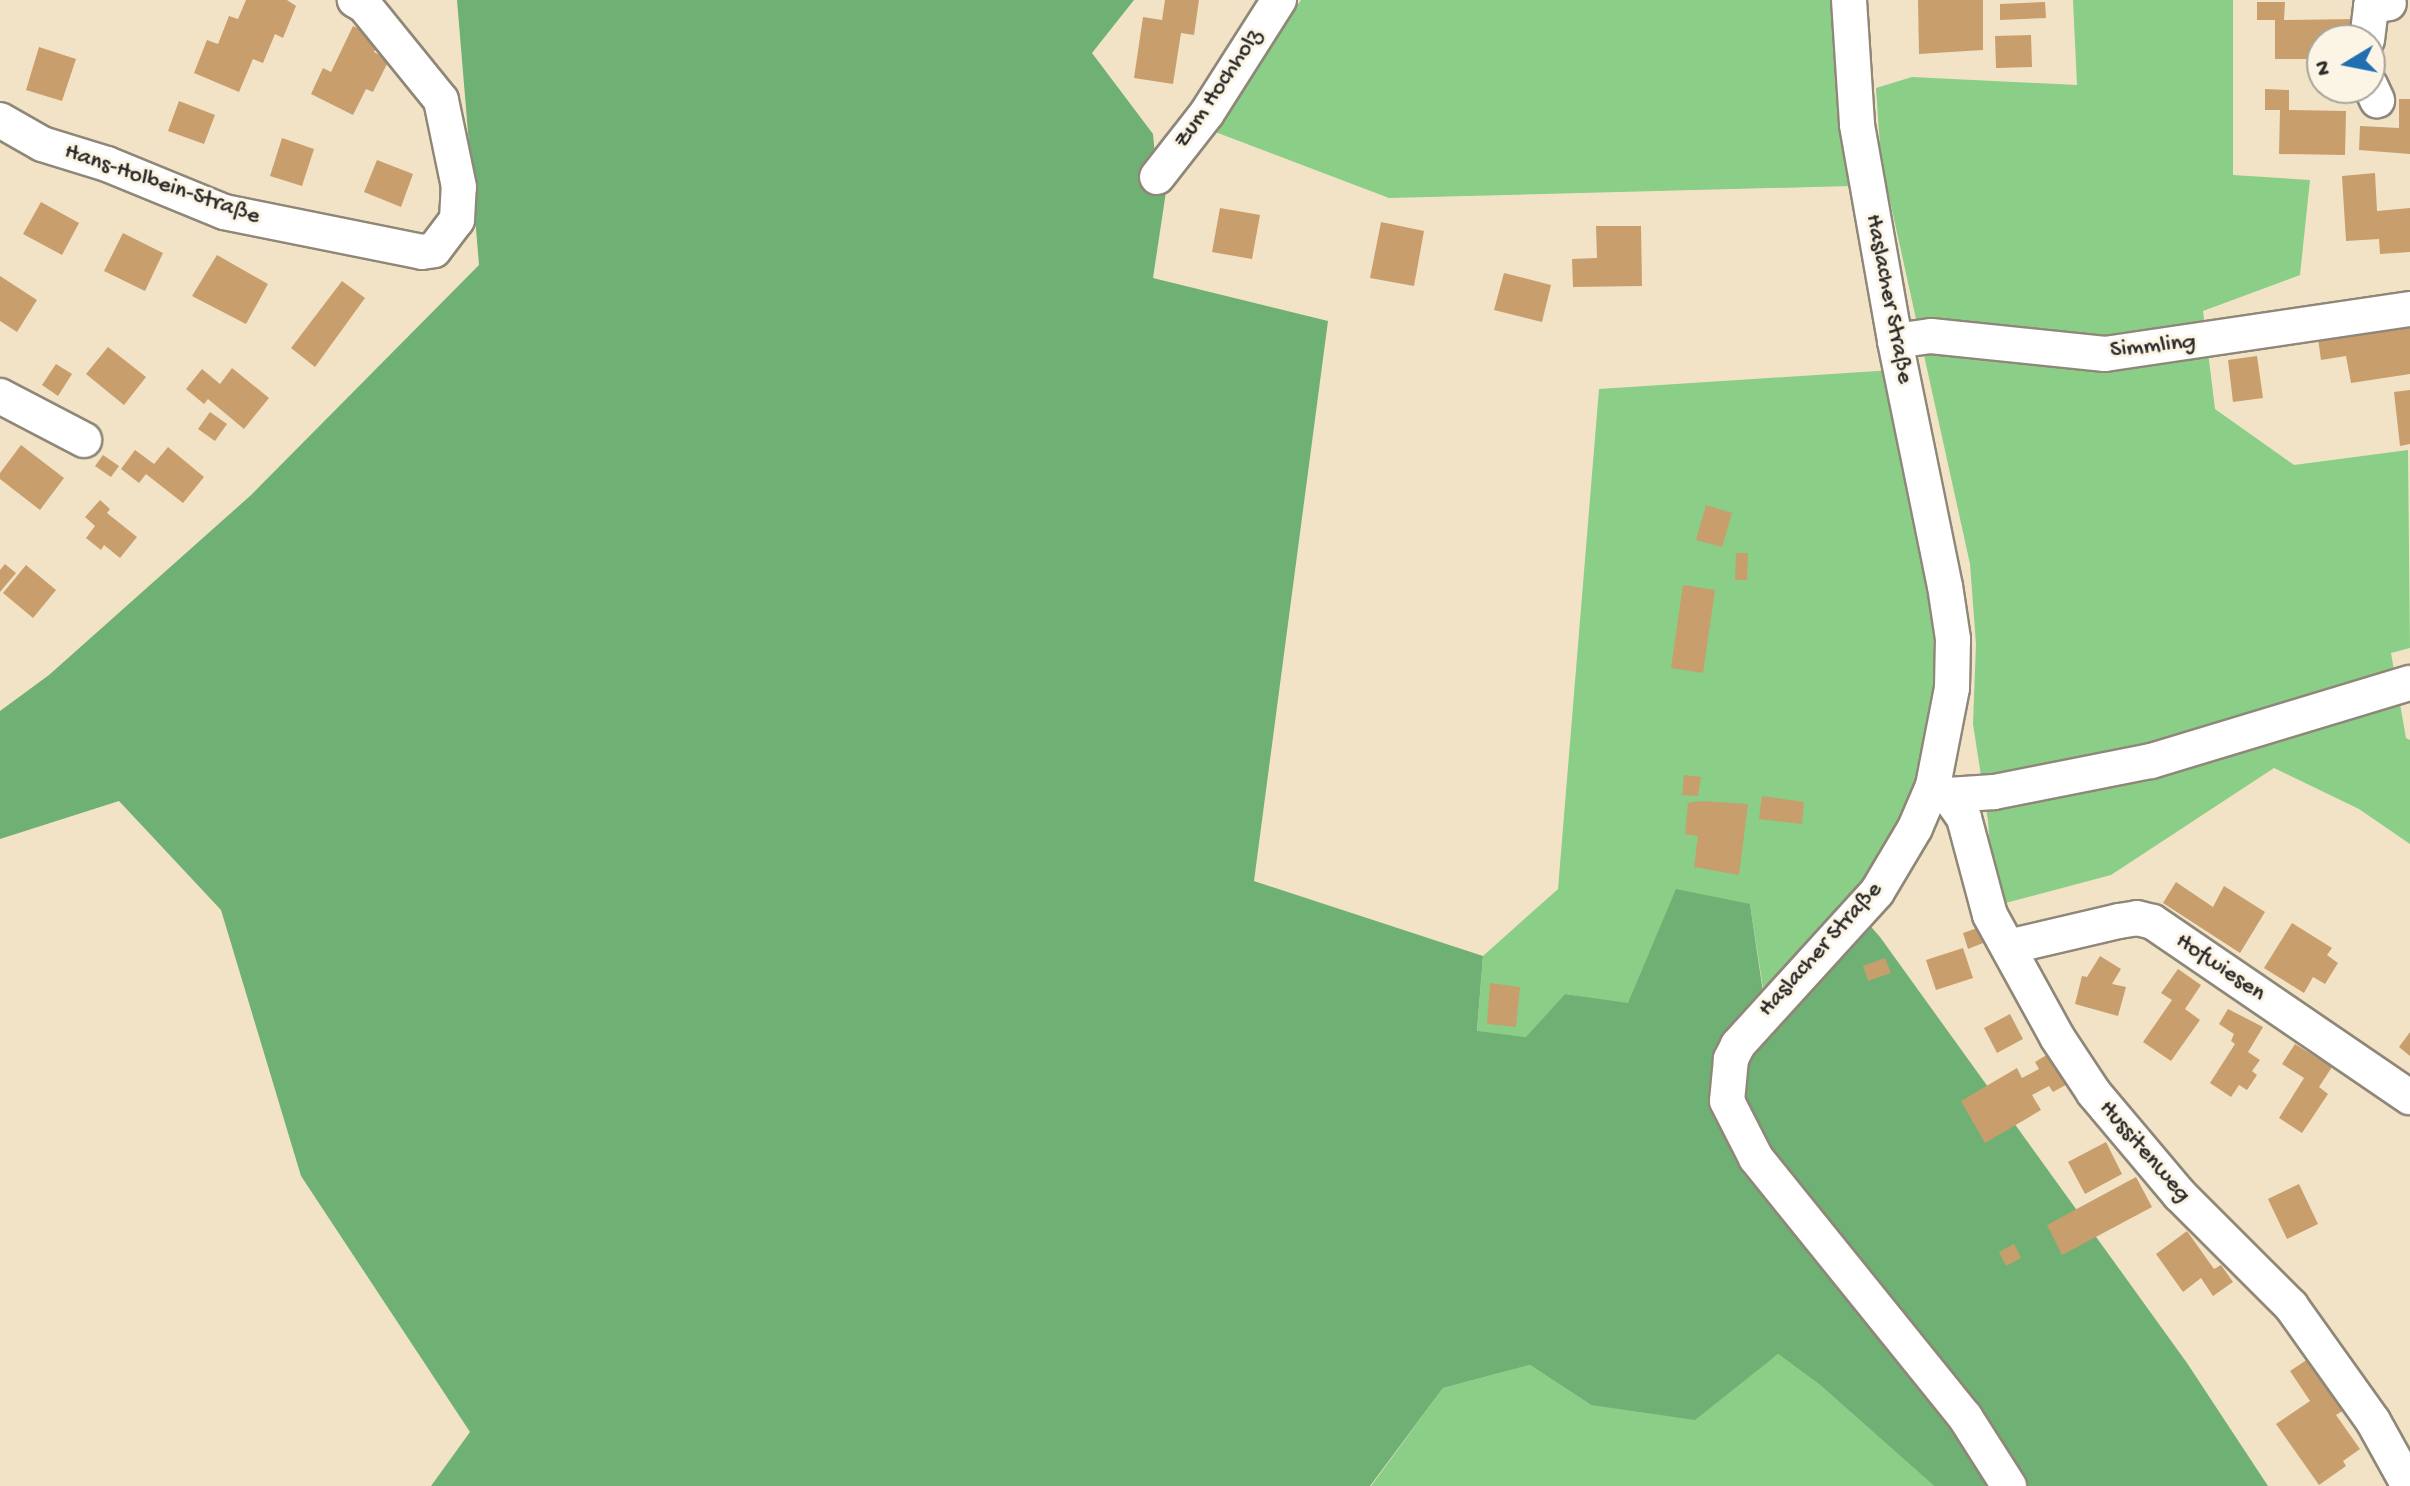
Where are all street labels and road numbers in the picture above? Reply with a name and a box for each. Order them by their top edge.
street label: Zum Hochholz [1168,24,1270,154]
street label: Hans-Holbein-Straße [60,138,264,232]
street label: Haslacher Straße [1857,212,1919,386]
street label: Simmling [2109,328,2197,366]
street label: Haslacher Straße [1753,877,1889,1023]
street label: Hofwiesen [2170,927,2270,1009]
street label: Hussitenweg [2092,1095,2196,1209]

